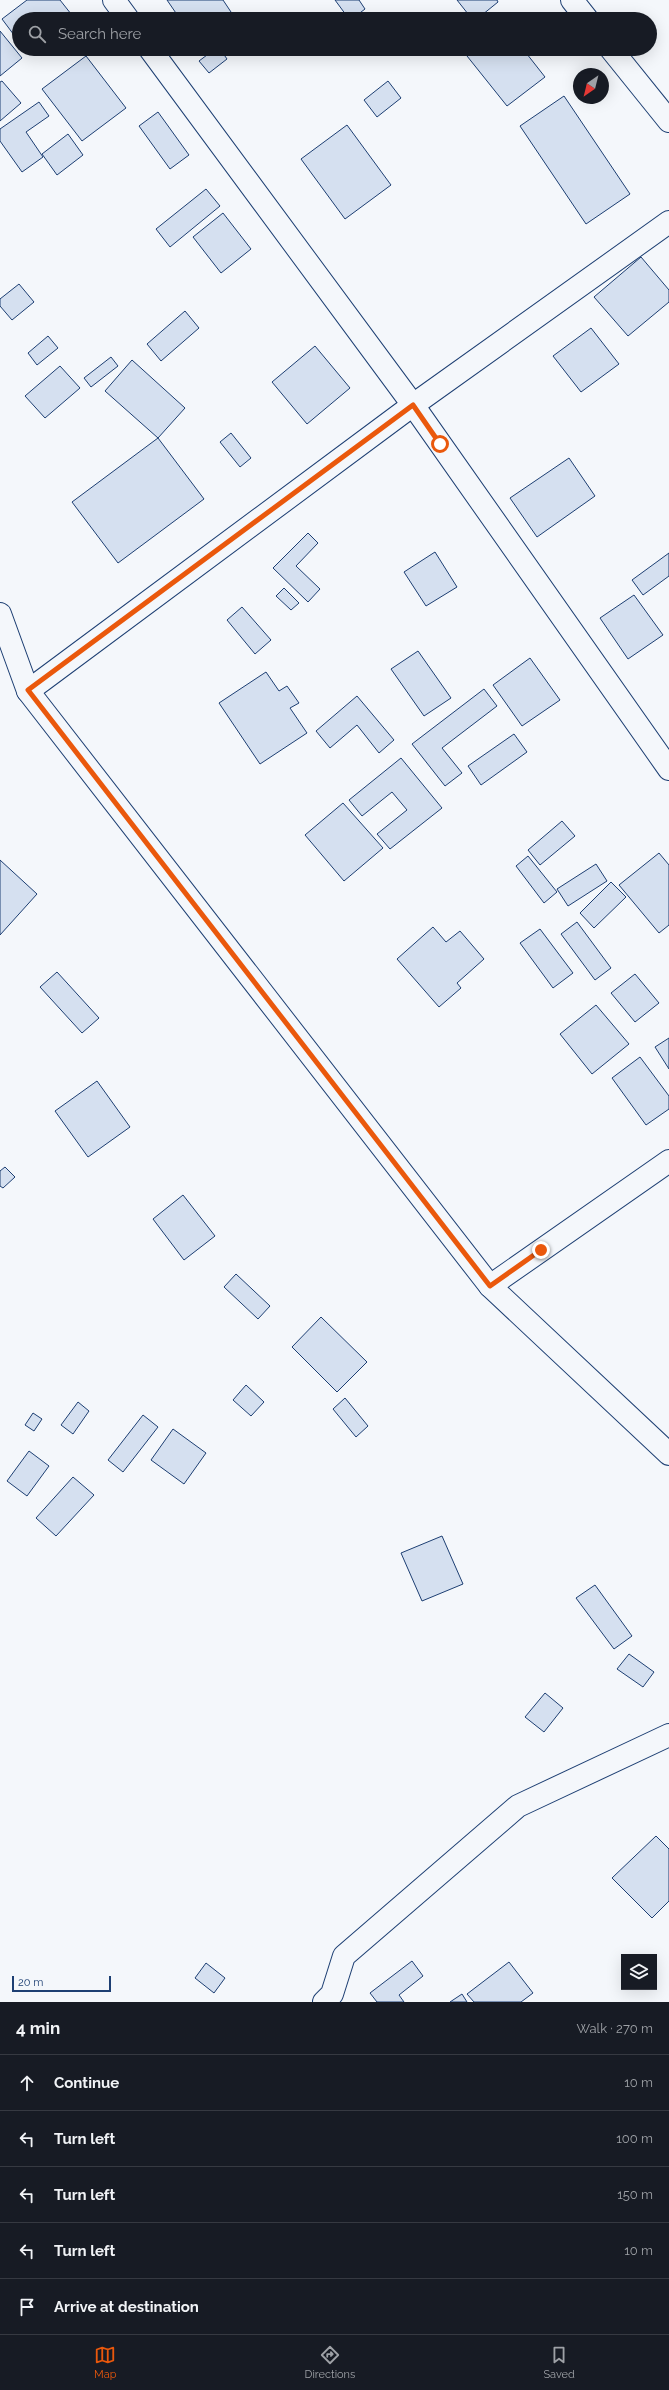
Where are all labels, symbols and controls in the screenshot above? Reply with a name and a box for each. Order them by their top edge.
search box [12,12,657,56]
icon: search [26,23,48,45]
text: Search here [58,25,141,43]
north arrow [573,68,609,104]
route start [431,435,449,453]
route end [532,1241,550,1259]
map controls [621,1954,657,1990]
button: layers [621,1954,657,1990]
scale bar [12,1974,111,1993]
text: 20 m [18,1976,43,1989]
text: 4 min [16,2018,60,2038]
text: Walk · 270 m [577,2021,653,2036]
icon: ahead [16,2072,38,2094]
text: Continue [54,2074,119,2092]
text: 10 m [624,2075,653,2090]
icon: left [16,2128,38,2150]
text: Turn left [54,2130,115,2148]
text: 100 m [616,2131,653,2146]
icon: left [16,2184,38,2206]
text: Turn left [54,2186,115,2204]
text: 150 m [617,2187,653,2202]
icon: left [16,2240,38,2262]
text: Turn left [54,2242,115,2260]
text: 10 m [624,2243,653,2258]
icon: arrive [16,2296,38,2318]
text: Arrive at destination [54,2298,199,2316]
tab: Map [94,2344,116,2381]
tab: Directions [305,2344,355,2381]
tab: Saved [543,2344,575,2381]

